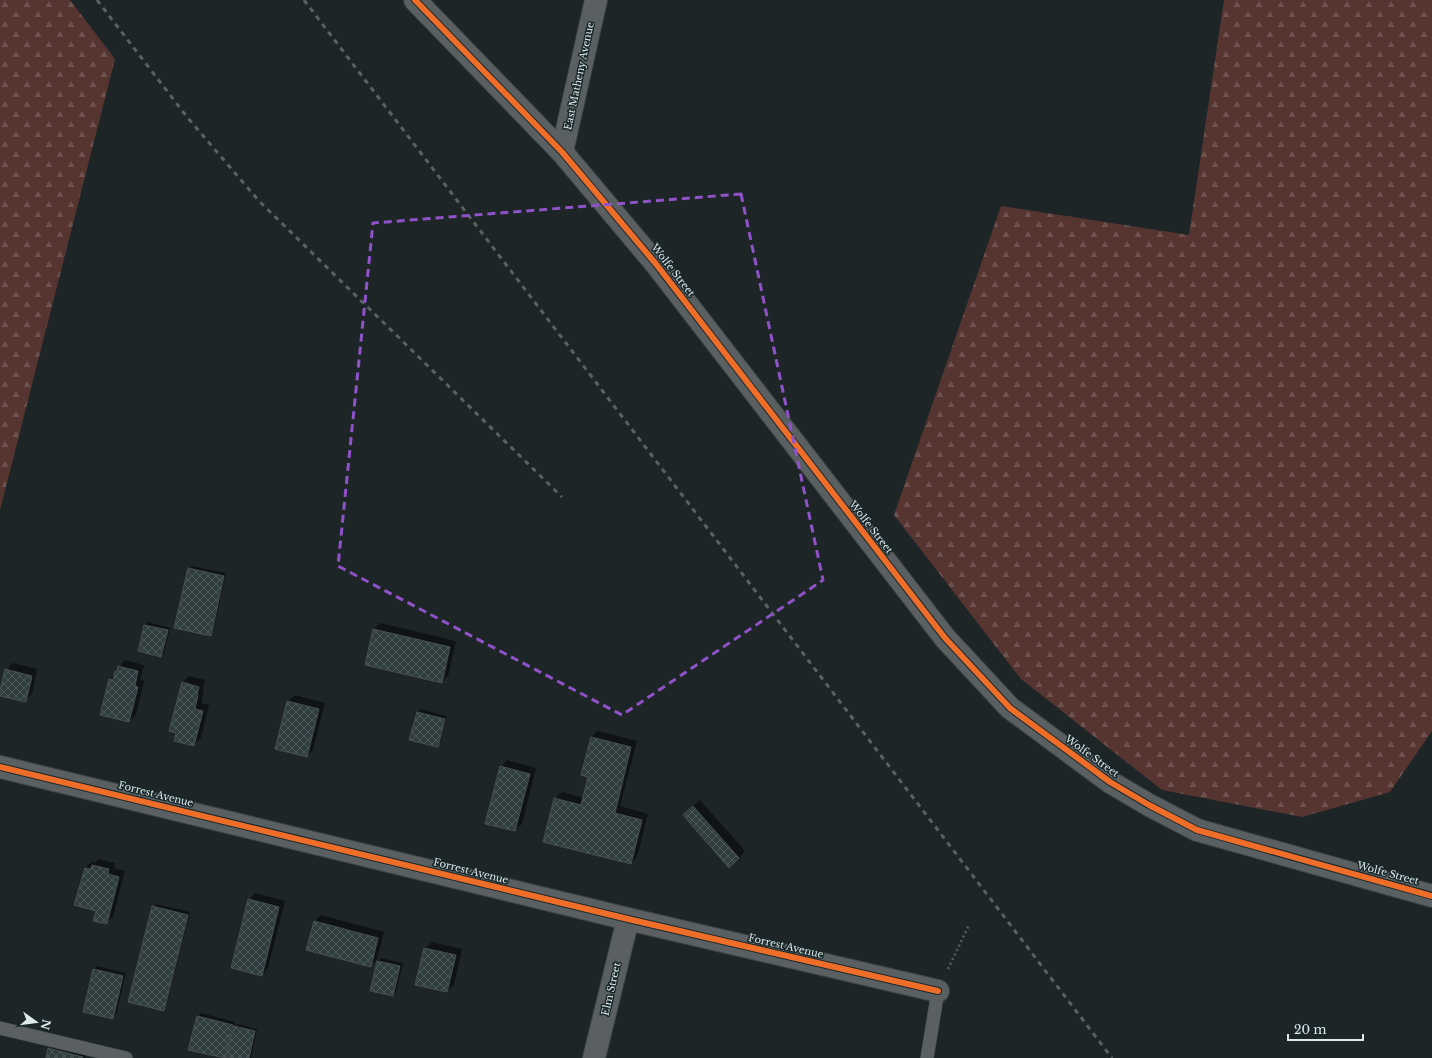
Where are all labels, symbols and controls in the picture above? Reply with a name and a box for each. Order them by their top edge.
street label: East Matheny Avenue [561,21,597,131]
street label: Wolfe Street [648,240,698,299]
street label: Wolfe Street [846,497,896,556]
street label: Wolfe Street [1062,732,1122,780]
street label: Forrest Avenue [117,778,195,810]
street label: Forrest Avenue [432,855,510,887]
street label: Wolfe Street [1355,858,1421,888]
street label: Forrest Avenue [747,931,825,961]
street label: Elm Street [599,961,623,1017]
north arrow [16,1002,56,1042]
scale bar [1288,1016,1363,1042]
text: N [38,1018,54,1032]
text: 20 m [1294,1022,1326,1037]

